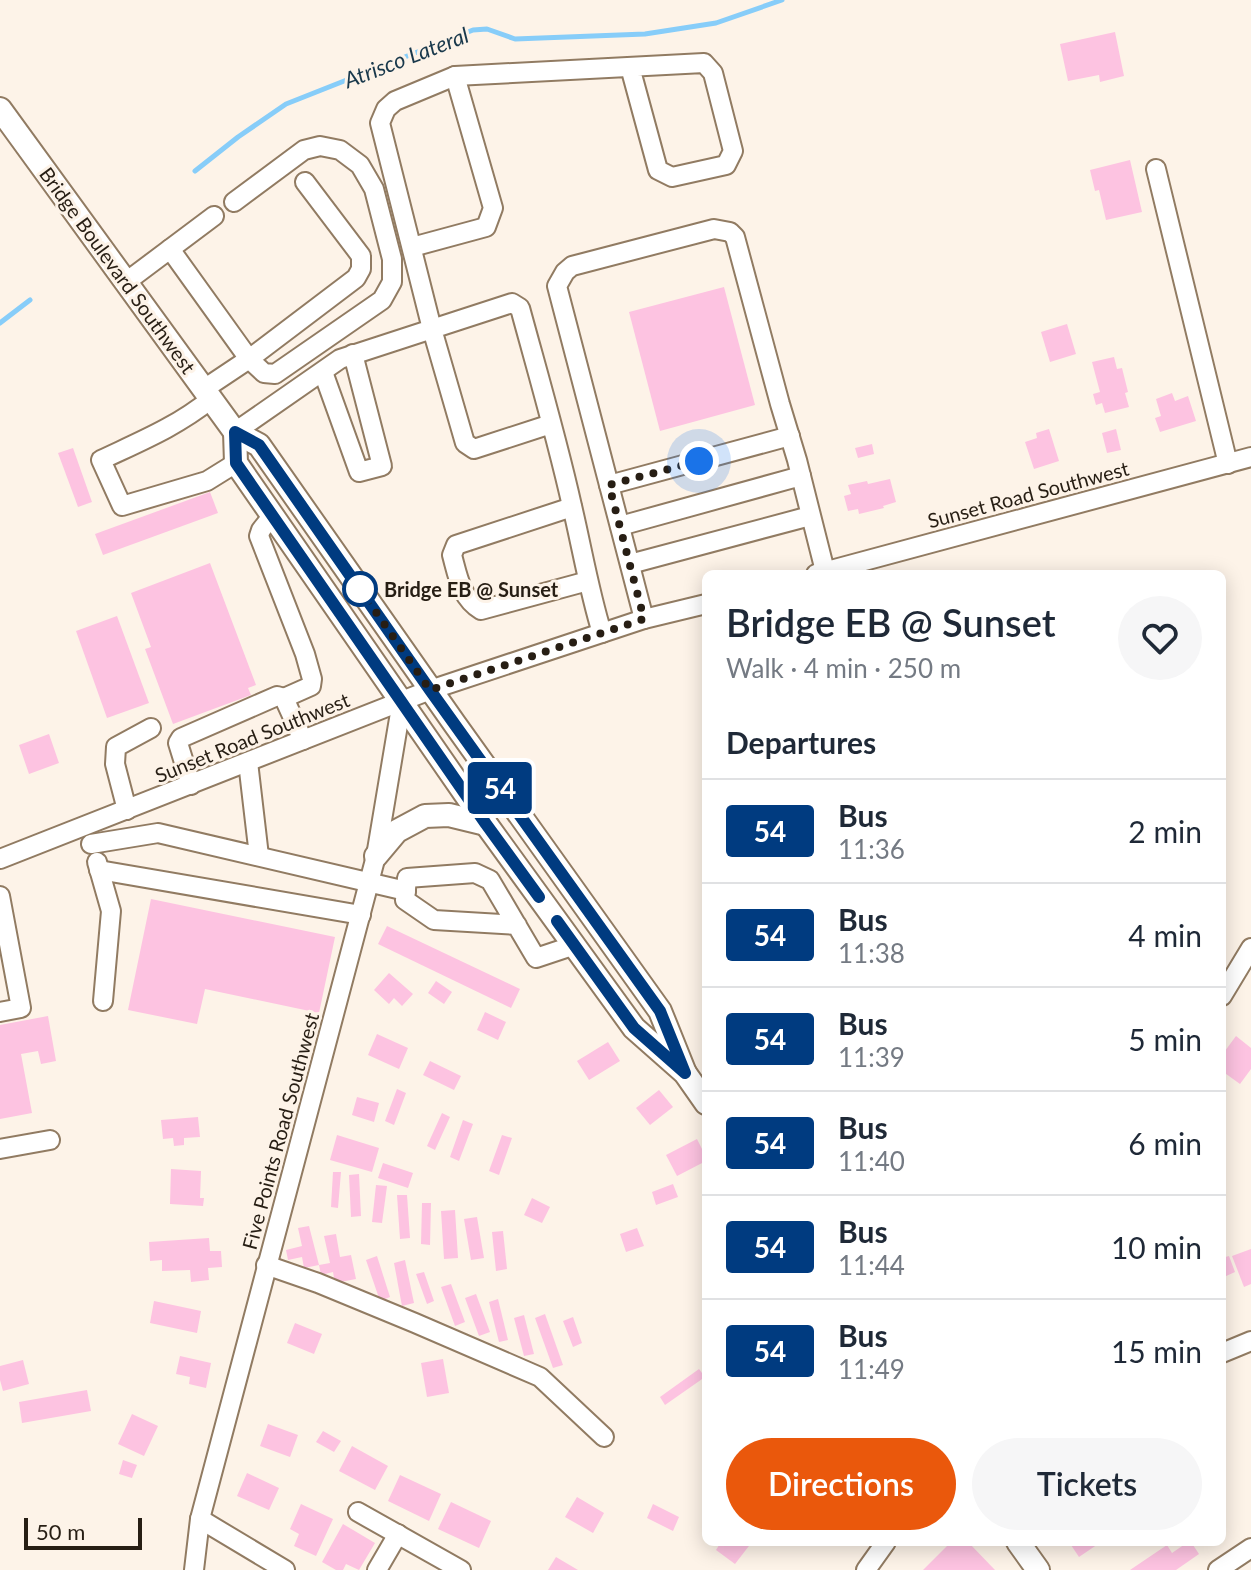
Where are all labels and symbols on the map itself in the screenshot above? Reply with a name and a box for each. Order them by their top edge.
water label: Atrisco Lateral [339,21,472,93]
street label: Bridge Boulevard Southwest [35,162,201,378]
your location [679,441,719,481]
street label: Sunset Road Southwest [925,456,1131,532]
marker: Bridge EB @ Sunset [343,572,377,606]
place label: Bridge EB @ Sunset [384,577,559,601]
street label: Sunset Road Southwest [151,687,353,787]
line badge: 54 [464,762,536,814]
street label: Five Points Road Southwest [237,1010,323,1252]
scale bar [24,1514,142,1550]

